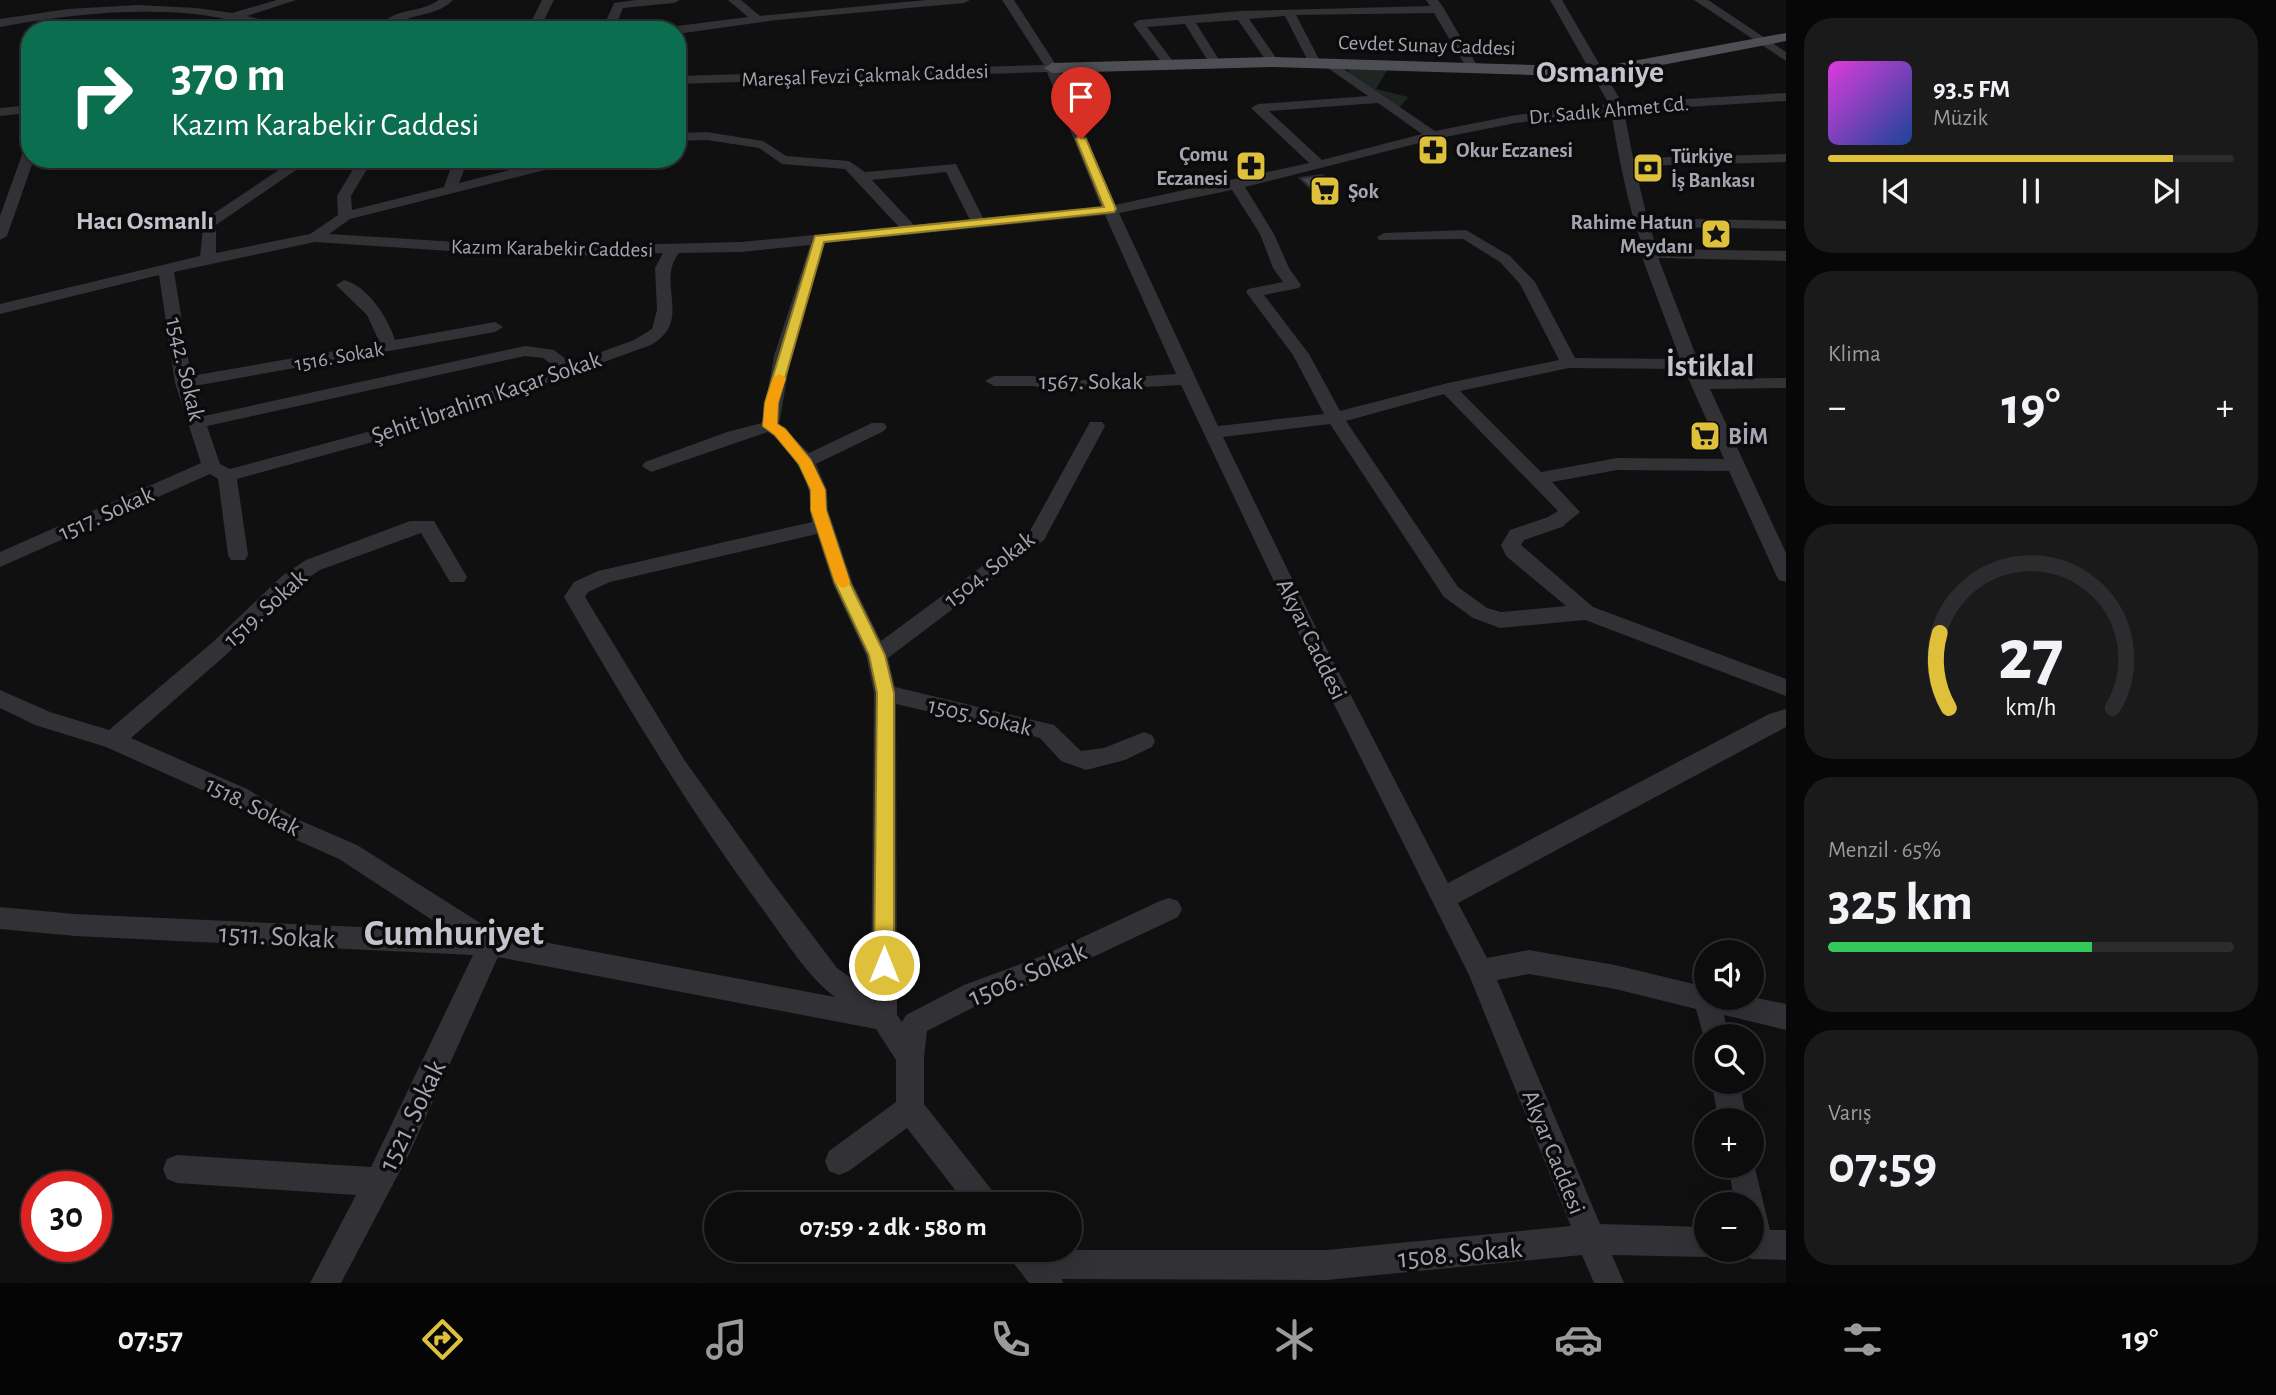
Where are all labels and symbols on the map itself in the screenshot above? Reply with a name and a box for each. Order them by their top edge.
street label: Cevdet Sunay Caddesi [1338,32,1516,59]
district label: Osmaniye [1536,56,1664,88]
street label: Mareşal Fevzi Çakmak Caddesi [741,61,989,90]
pin [1051,67,1111,139]
street label: Dr. Sadık Ahmet Cd. [1528,93,1690,128]
pharmacy icon: Okur Eczanesi [1416,133,1450,167]
place label: Okur Eczanesi [1456,140,1573,161]
place label: Çomu Eczanesi [1156,144,1228,189]
place label: Türkiye İş Bankası [1671,146,1755,191]
pharmacy icon: Çomu Eczanesi [1234,149,1268,183]
bank icon: Türkiye İş Bankası [1631,151,1665,185]
supermarket icon: Şok [1308,174,1342,208]
place label: Şok [1348,181,1379,202]
district label: Hacı Osmanlı [76,208,214,234]
place label: Rahime Hatun Meydanı [1571,212,1693,257]
place icon: Rahime Hatun Meydanı [1699,217,1733,251]
street label: Kazım Karabekir Caddesi [451,236,653,261]
street label: 1542. Sokak [161,315,209,423]
street label: 1516. Sokak [293,338,385,375]
street label: Şehit İbrahim Kaçar Sokak [368,346,604,449]
district label: İstiklal [1666,348,1754,382]
street label: 1567. Sokak [1039,370,1143,394]
supermarket icon: BİM [1688,419,1722,453]
place label: BİM [1728,422,1768,449]
street label: 1517. Sokak [55,482,158,545]
street label: 1504. Sokak [940,527,1039,612]
street label: 1519. Sokak [220,566,312,652]
street label: Akyar Caddesi [1272,575,1351,704]
street label: 1505. Sokak [926,693,1034,741]
street label: 1518. Sokak [201,773,304,841]
district label: Cumhuriyet [364,915,544,953]
street label: 1511. Sokak [218,920,336,954]
position arrow [847,928,921,1002]
street label: 1506. Sokak [965,938,1091,1012]
street label: 1521. Sokak [374,1056,452,1176]
street label: Akyar Caddesi [1517,1087,1589,1218]
speed limit sign: 30 [21,1171,112,1262]
street label: 1508. Sokak [1397,1235,1524,1273]

